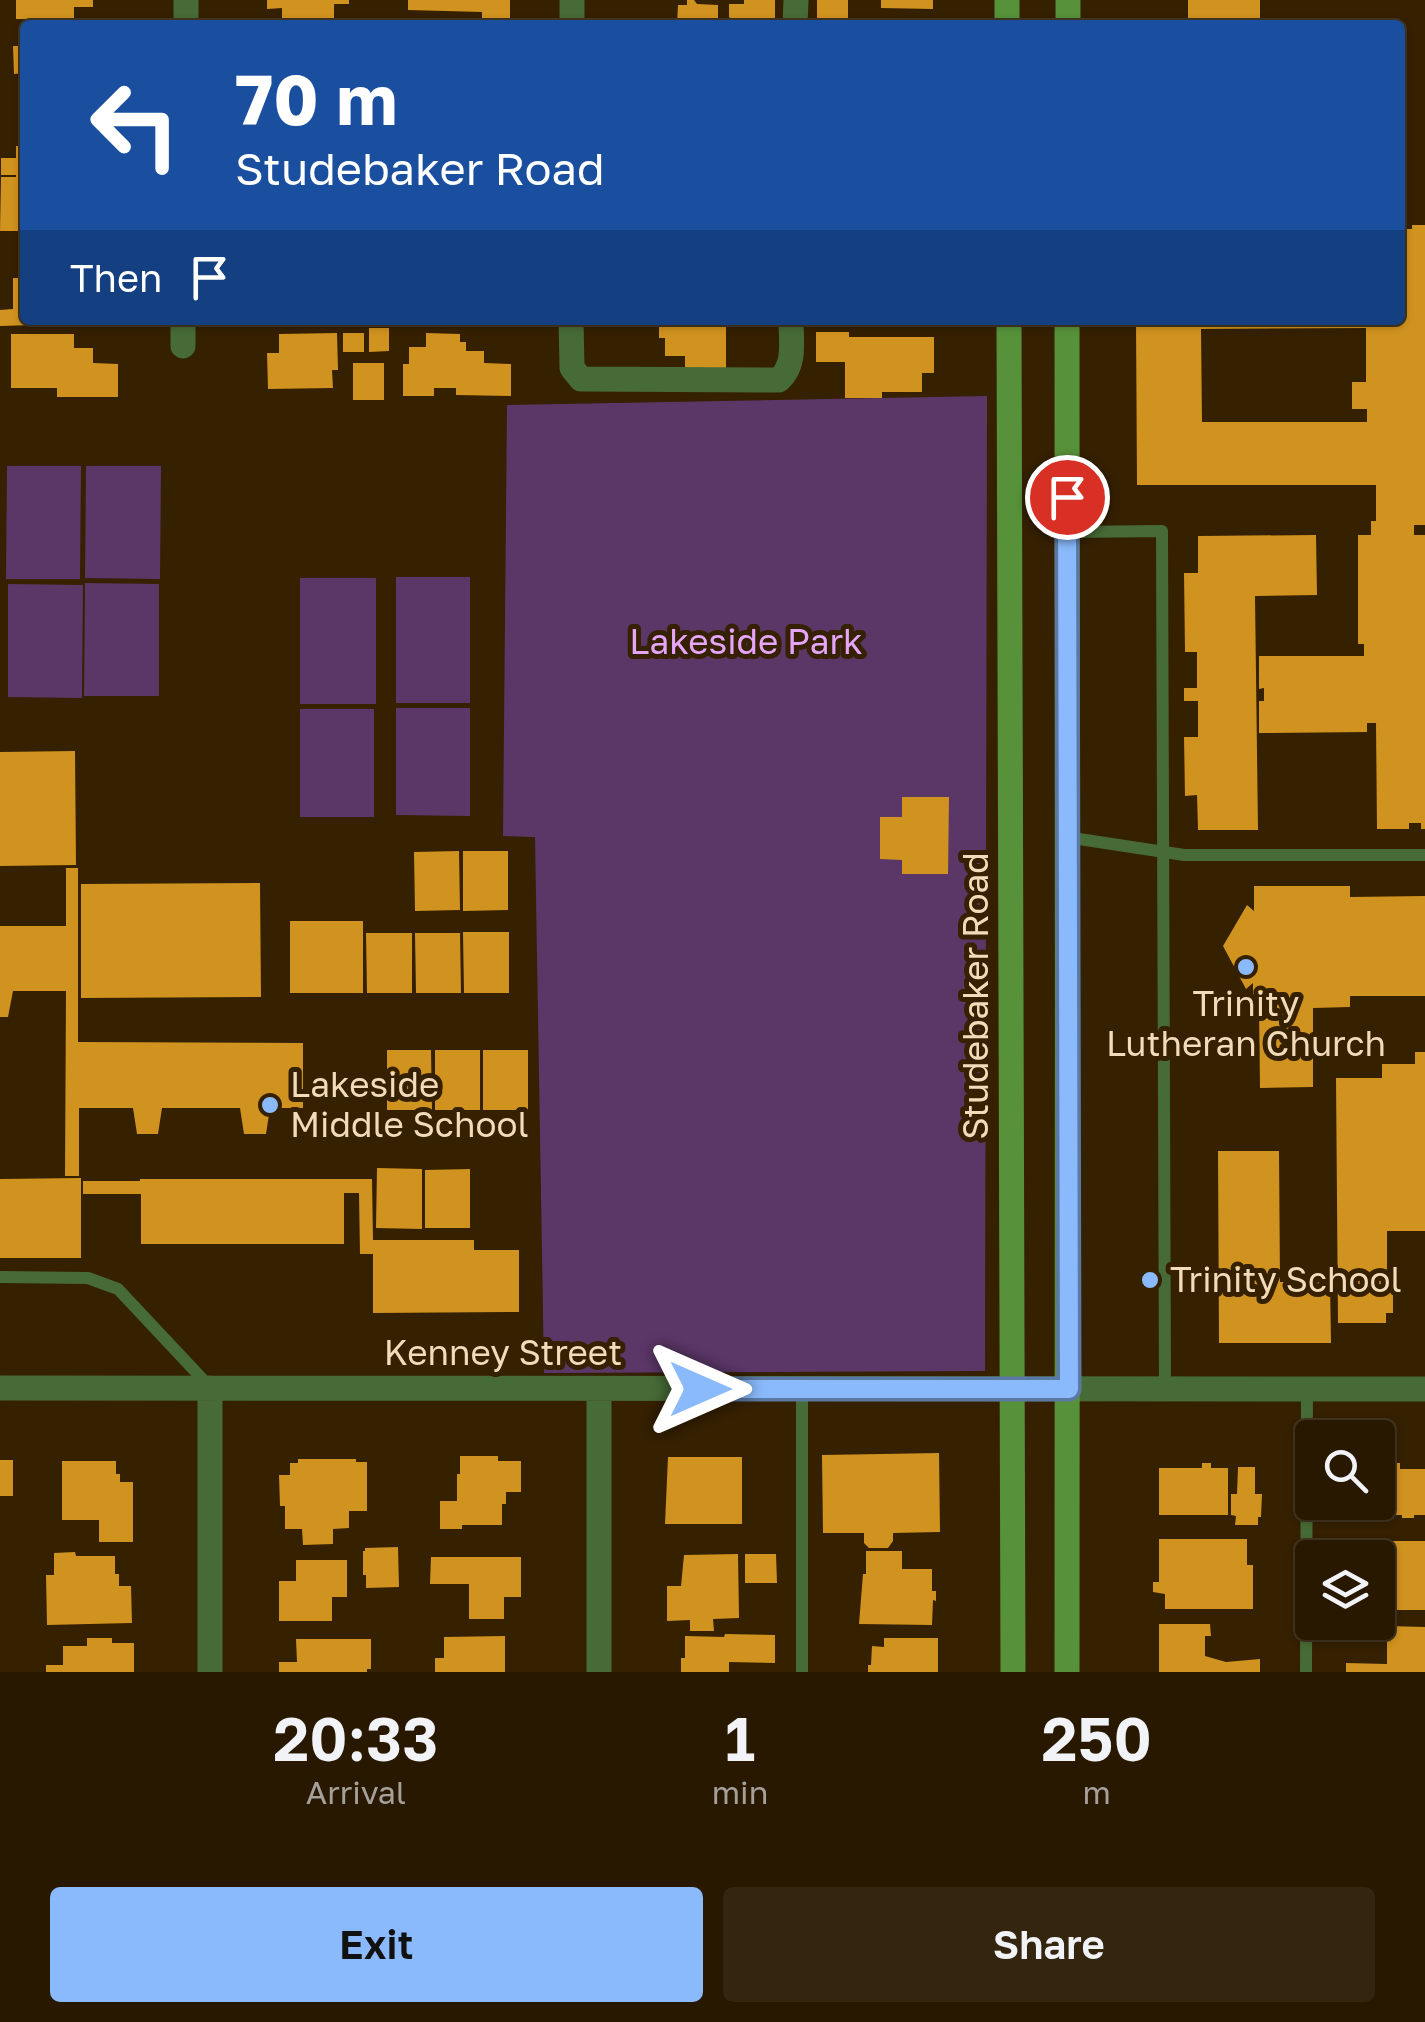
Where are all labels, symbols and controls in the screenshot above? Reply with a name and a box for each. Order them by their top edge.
text: 70 m [235,56,397,140]
icon: left [70,60,200,190]
text: Studebaker Road [235,141,605,195]
icon: arrive [182,250,237,305]
text: Then [70,255,162,300]
pin [1025,455,1110,540]
icon: arrive [1040,470,1095,525]
park label: Lakeside Park [629,620,863,662]
street label: Studebaker Road [954,852,996,1140]
marker: Trinity Lutheran Church [1235,956,1257,978]
place label: Trinity Lutheran Church [1106,982,1386,1064]
place label: Lakeside Middle School [290,1063,529,1145]
marker: Lakeside Middle School [259,1094,281,1116]
place label: Trinity School [1170,1258,1402,1300]
marker: Trinity School [1139,1269,1161,1291]
street label: Kenney Street [384,1331,622,1373]
position arrow [648,1337,752,1441]
map controls [1295,1420,1395,1640]
button: search [1295,1420,1395,1520]
button: layers [1295,1540,1395,1640]
text: 20:33 [273,1702,439,1774]
text: 1 [725,1702,755,1774]
text: 250 [1042,1702,1152,1774]
text: Arrival [306,1773,406,1811]
text: min [712,1773,768,1811]
text: m [1083,1773,1111,1811]
button: Exit [50,1887,703,2002]
button: Share [723,1887,1375,2002]

